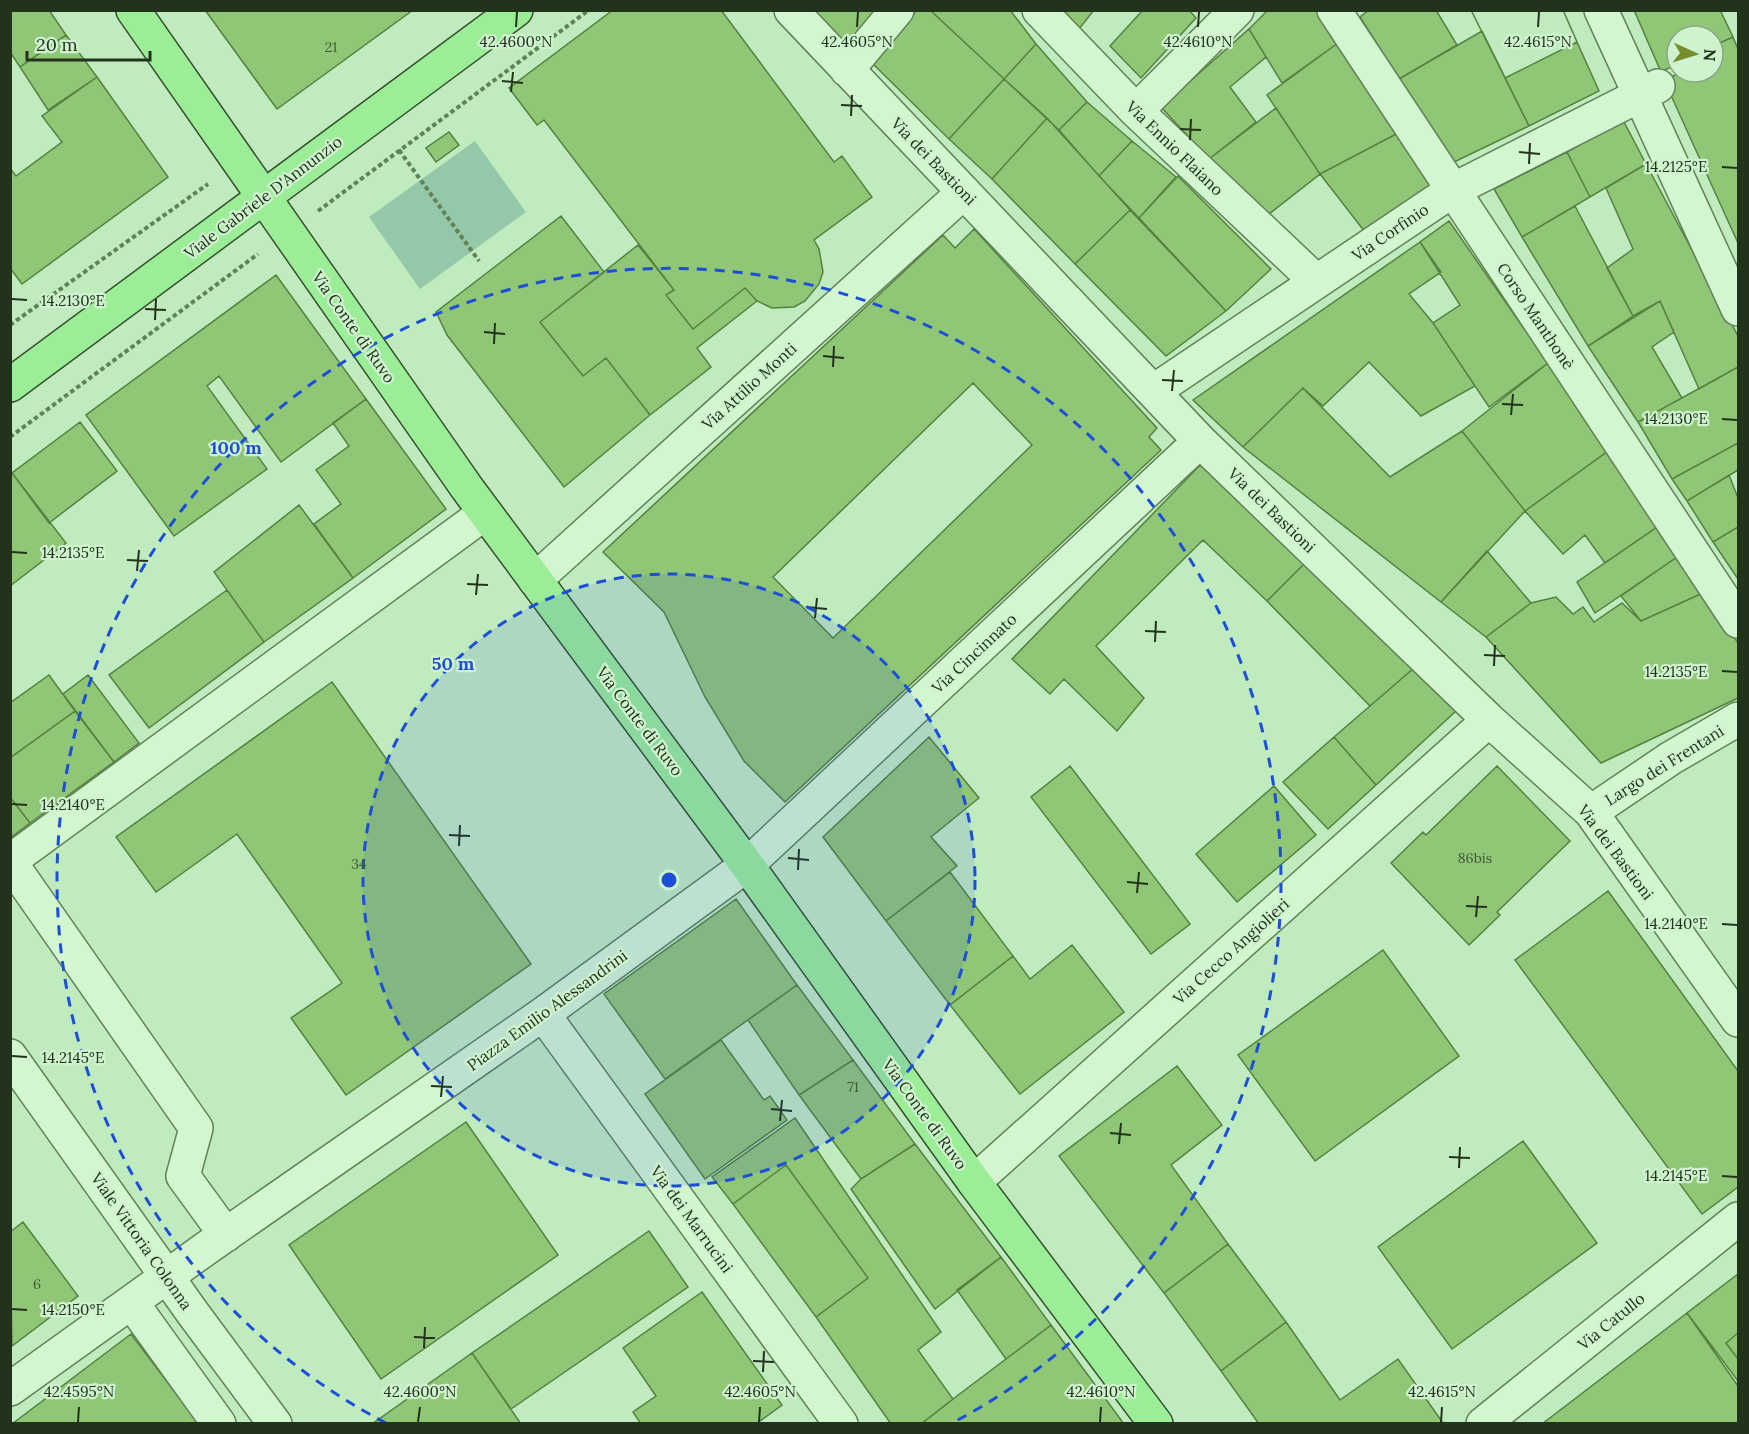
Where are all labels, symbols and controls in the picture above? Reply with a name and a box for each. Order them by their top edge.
scale bar [27,24,150,62]
north arrow [1665,24,1725,84]
text: 42.4600°N [480,32,552,51]
text: 42.4605°N [821,32,893,51]
text: 42.4610°N [1164,32,1232,51]
text: 42.4615°N [1504,32,1572,51]
text: 20 m [36,33,78,56]
house number: 21 [325,38,337,56]
text: N [1700,48,1720,62]
street label: Via Ennio Flaiano [1121,96,1228,200]
street label: Via dei Bastioni [887,112,981,209]
street label: Viale Gabriele D'Annunzio [179,131,346,264]
text: 14.2125°E [1645,157,1707,176]
street label: Via Corfinio [1347,199,1432,266]
street label: Corso Manthonè [1493,259,1579,373]
street label: Via Conte di Ruvo [308,267,400,387]
text: 14.2130°E [41,291,105,310]
street label: Via Attilio Monti [697,338,801,434]
text: 14.2130°E [1644,409,1708,428]
text: 100 m [210,436,262,459]
street label: Via dei Bastioni [1223,463,1320,557]
text: 14.2135°E [42,543,104,562]
street label: Via Cincinnato [927,609,1021,698]
text: 50 m [432,652,475,675]
street label: Via Conte di Ruvo [592,662,688,780]
text: 14.2135°E [1645,662,1707,681]
street label: Largo dei Frentani [1601,720,1727,810]
text: 14.2140°E [41,795,105,814]
street label: Via dei Bastioni [1573,800,1658,904]
house number: 86bis [1458,849,1492,867]
house number: 34 [351,855,367,873]
centre of rings [659,870,679,890]
street label: Via Cecco Angiolieri [1168,894,1293,1009]
text: 14.2140°E [1644,914,1708,933]
street label: Piazza Emilio Alessandrini [463,945,631,1075]
text: 14.2145°E [42,1048,104,1067]
street label: Via Conte di Ruvo [878,1054,972,1173]
house number: 71 [847,1078,859,1096]
street label: Via dei Marrucini [646,1161,738,1277]
text: 14.2145°E [1645,1166,1707,1185]
street label: Viale Vittoria Colonna [87,1168,197,1313]
house number: 6 [33,1275,41,1293]
street label: Via Catullo [1573,1288,1649,1355]
text: 14.2150°E [41,1300,105,1319]
text: 42.4595°N [44,1382,114,1401]
text: 42.4600°N [384,1382,456,1401]
text: 42.4605°N [724,1382,796,1401]
text: 42.4610°N [1067,1382,1135,1401]
text: 42.4615°N [1408,1382,1476,1401]

